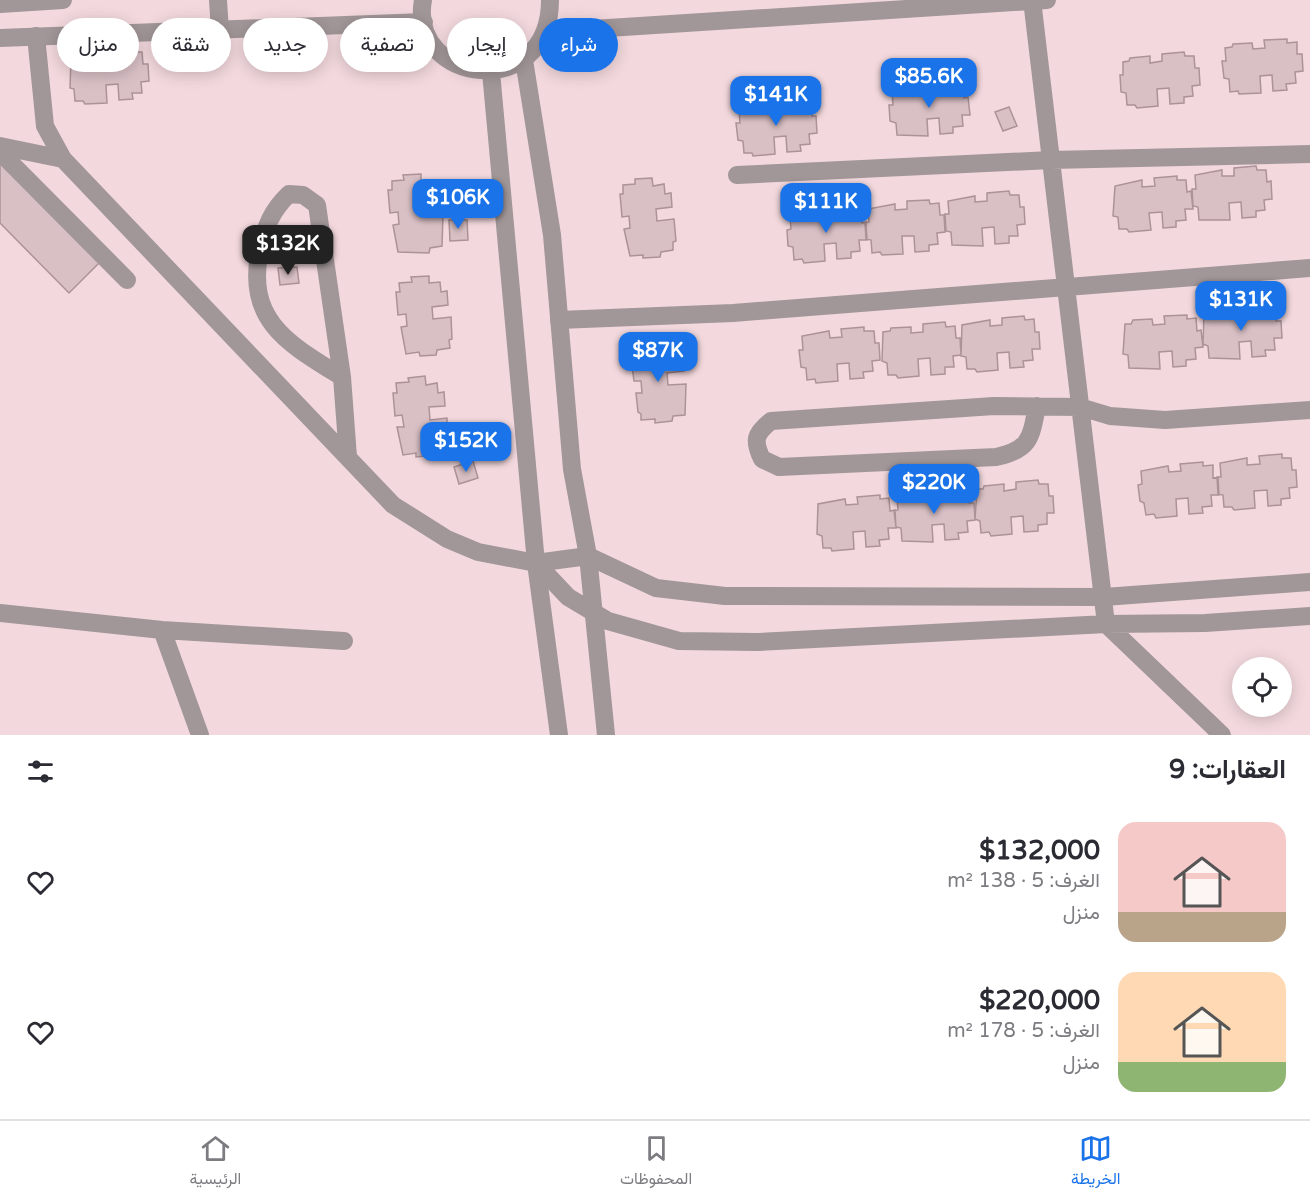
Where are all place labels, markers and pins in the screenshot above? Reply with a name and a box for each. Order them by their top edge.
pin: $85.6K [880,58,978,109]
pin: $141K [734,76,818,127]
pin: $106K [416,179,500,230]
pin: $111K [784,183,868,234]
pin: $132K [246,225,330,276]
pin: $131K [1199,281,1283,332]
pin: $87K [622,332,694,383]
pin: $152K [424,422,508,473]
pin: $220K [892,464,976,515]

